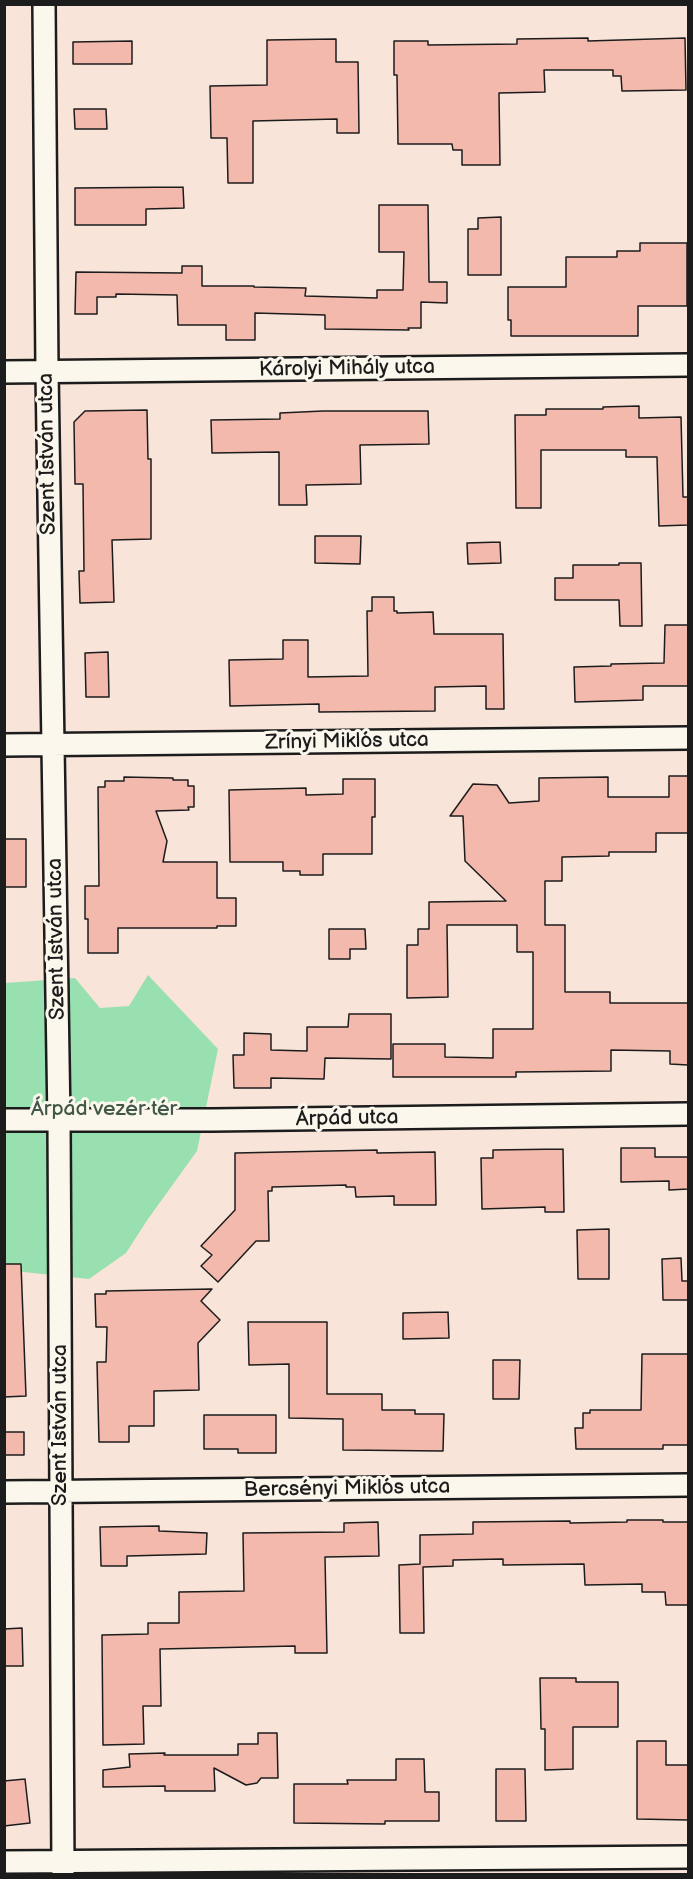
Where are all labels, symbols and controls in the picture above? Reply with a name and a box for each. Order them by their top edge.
street label: Károlyi Mihály utca [259,355,435,383]
street label: Szent István utca [34,373,62,535]
street label: Zrínyi Miklós utca [265,728,429,756]
street label: Szent István utca [43,858,71,1020]
park label: Árpád vezér tér [31,1097,177,1123]
street label: Árpád utca [295,1106,399,1132]
street label: Szent István utca [48,1344,74,1506]
street label: Bercsényi Miklós utca [243,1475,451,1503]

